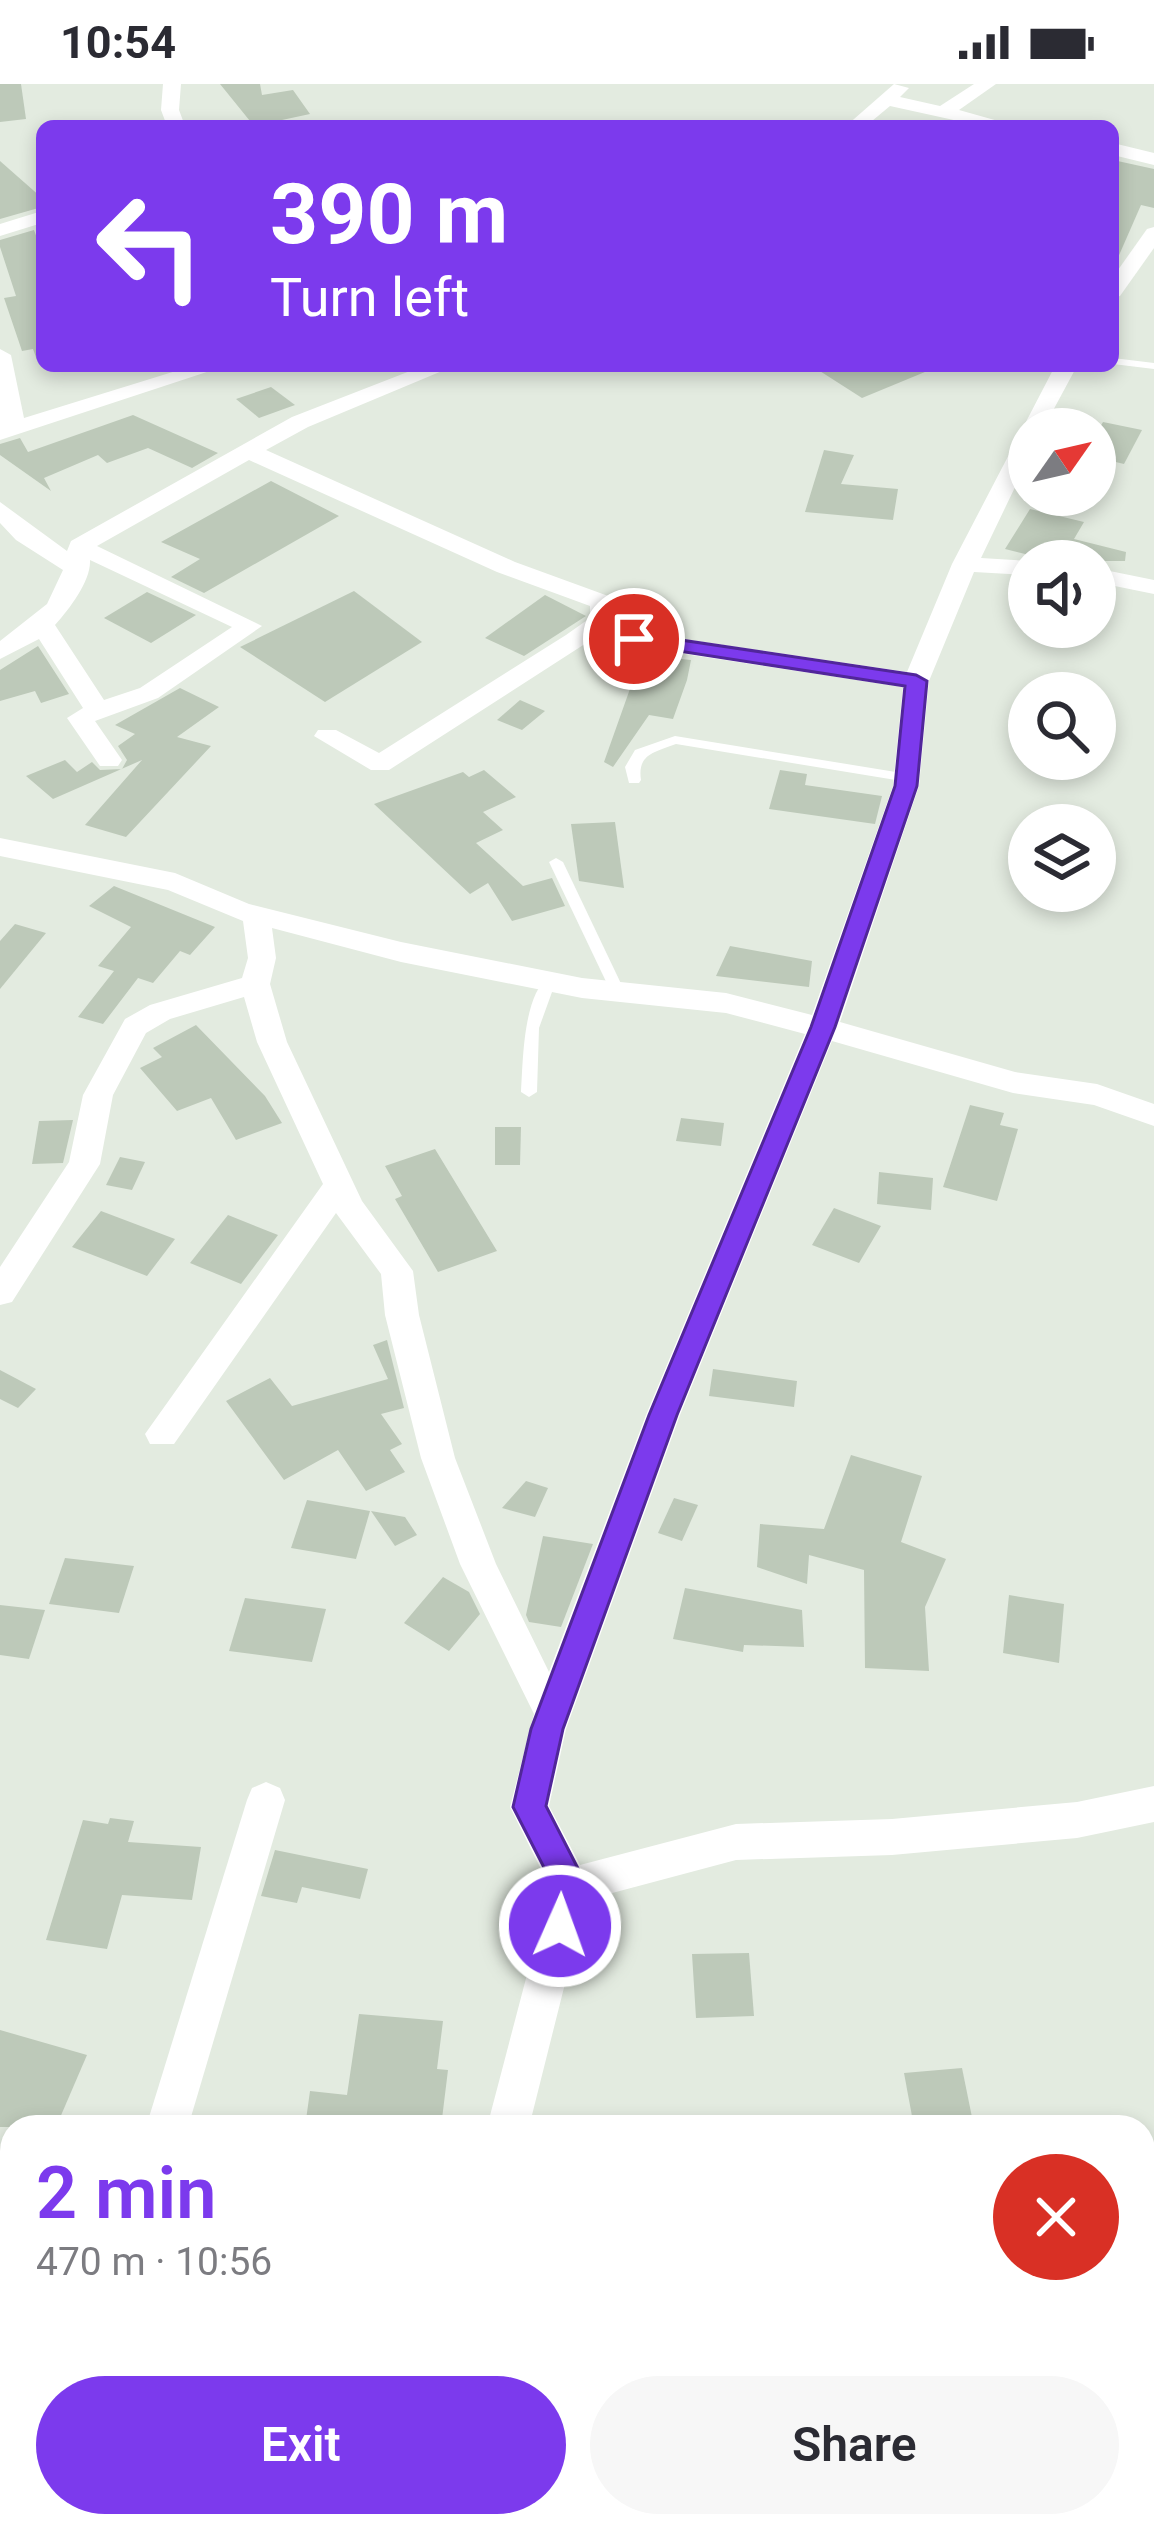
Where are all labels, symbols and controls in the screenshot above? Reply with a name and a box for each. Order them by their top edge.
text: 10:54 [60,16,176,69]
text: 390 m [270,165,508,264]
icon: left [72,168,228,324]
text: Turn left [270,266,469,329]
north arrow [1008,408,1116,516]
map controls [1008,408,1116,912]
button: sound [1008,540,1116,648]
pin [583,588,685,690]
icon: arrive [601,606,667,672]
button: search [1008,672,1116,780]
button: layers [1008,804,1116,912]
position arrow [497,1863,623,1989]
text: 2 min [36,2151,217,2236]
button: close [993,2154,1119,2280]
text: 470 m · 10:56 [36,2239,272,2285]
button: Exit [36,2376,566,2514]
button: Share [590,2376,1119,2514]

